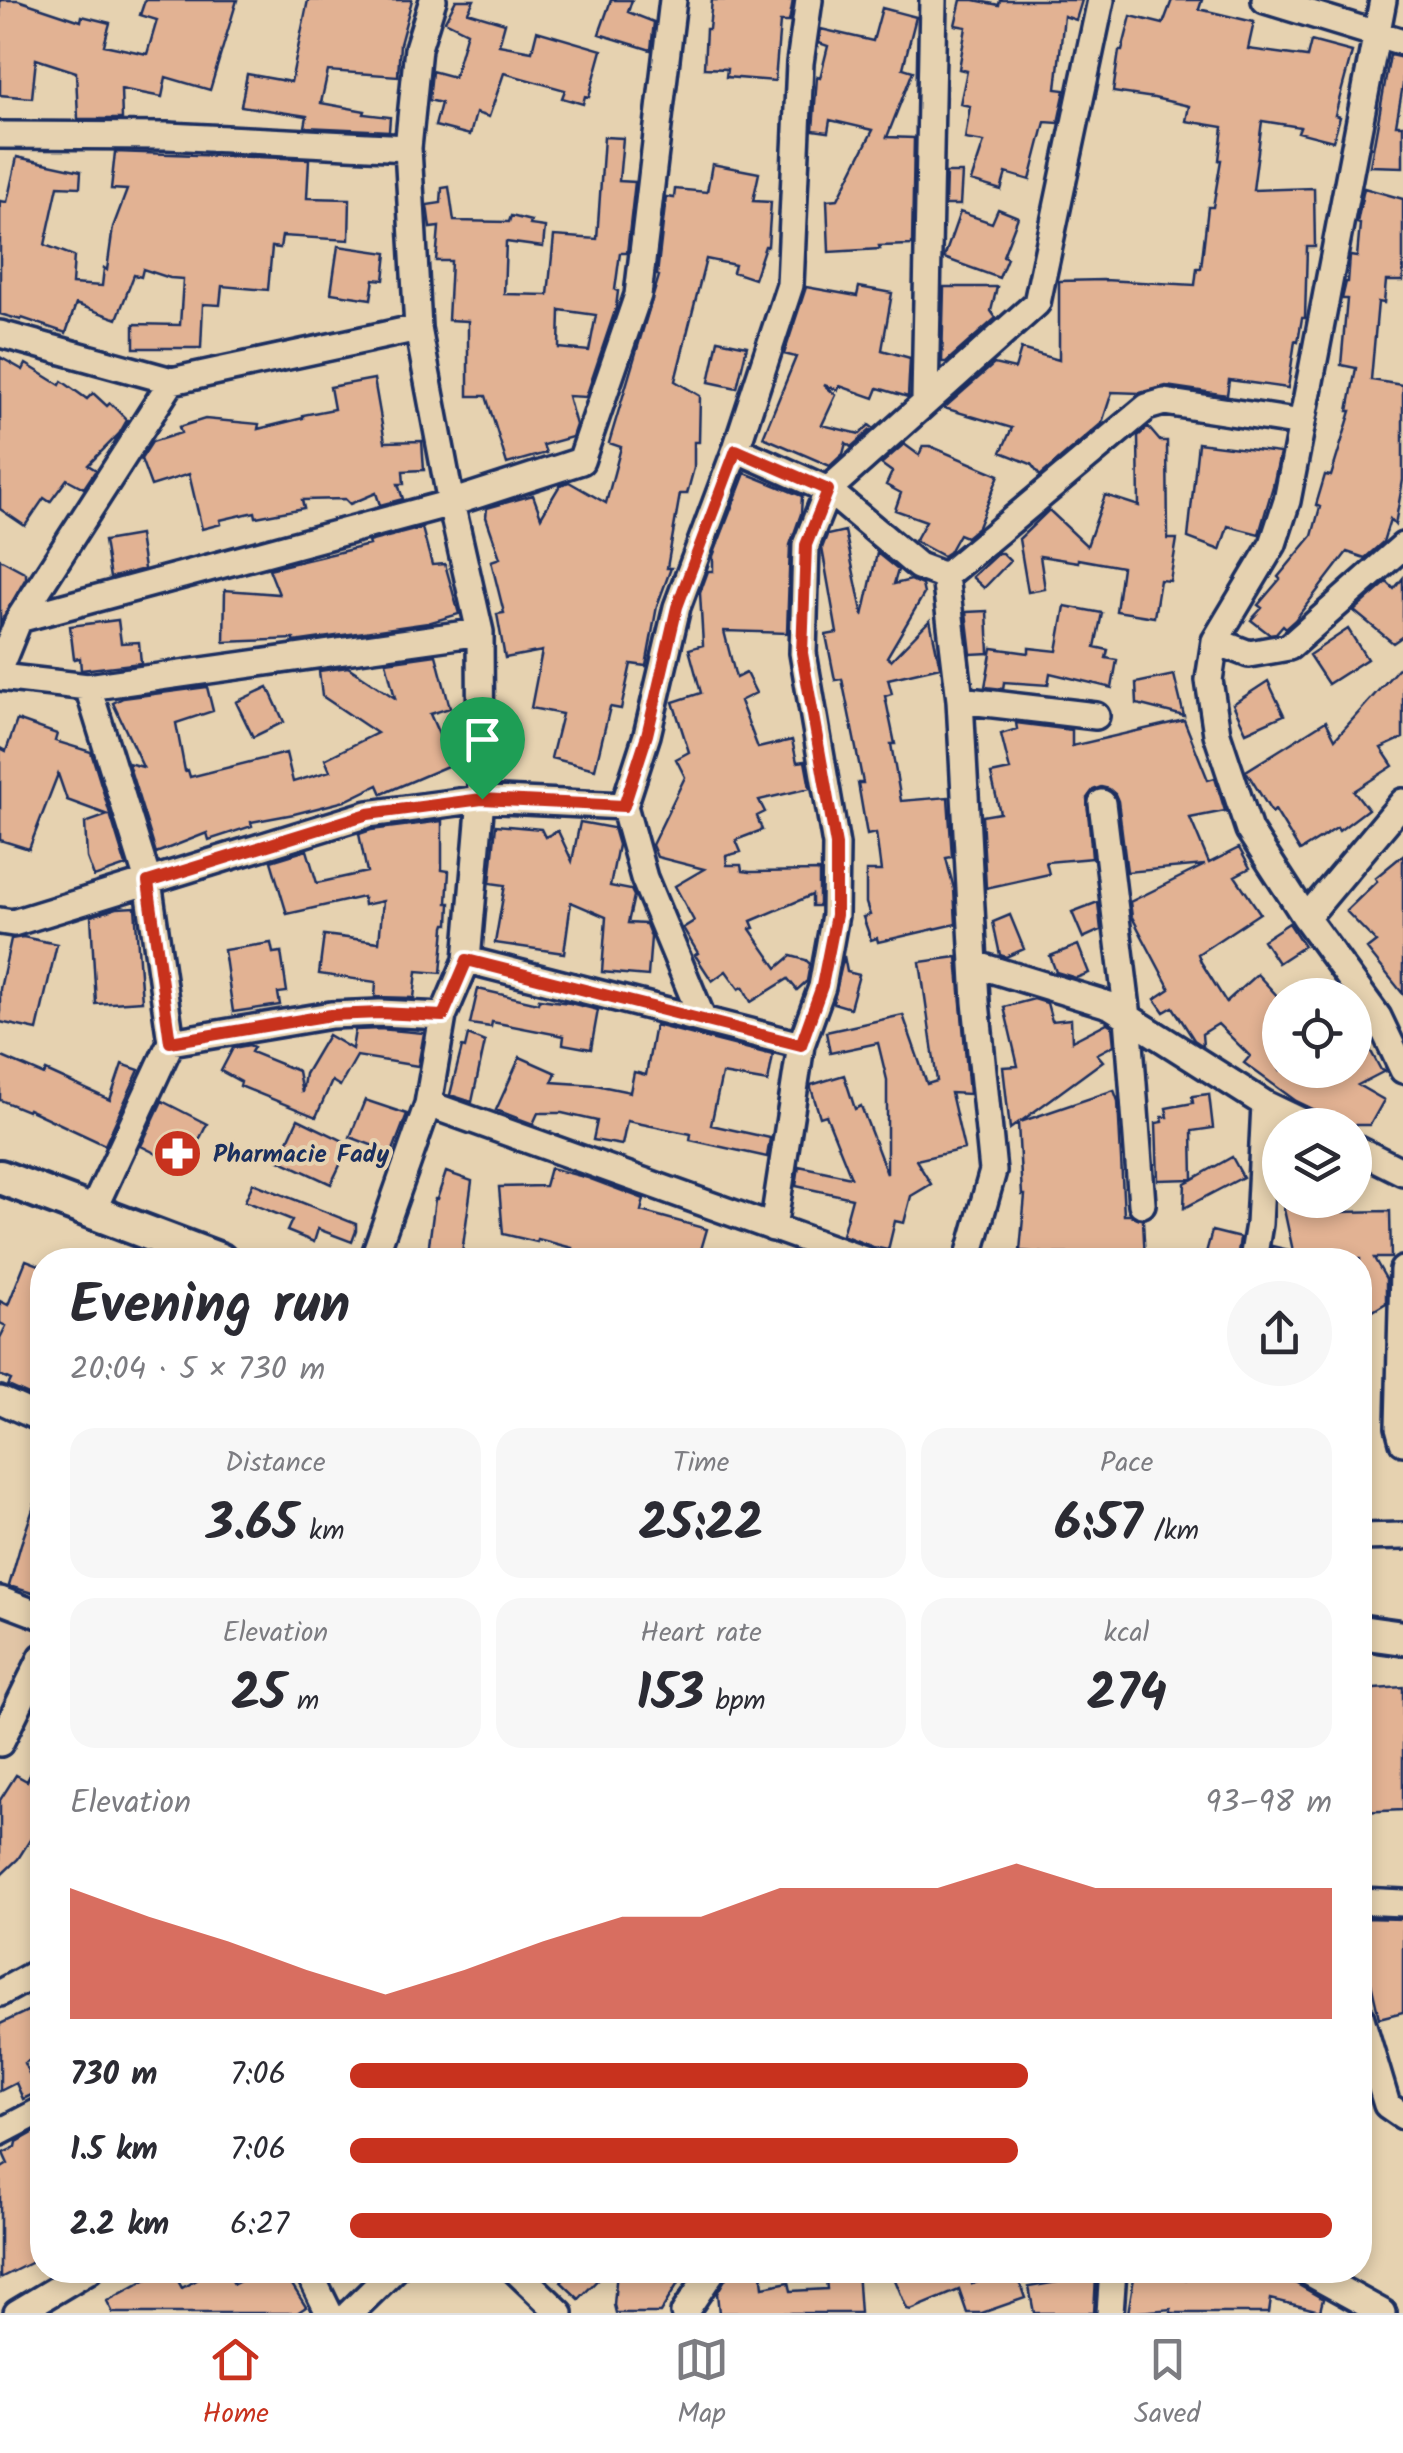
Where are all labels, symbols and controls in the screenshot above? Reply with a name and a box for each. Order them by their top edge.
pin [440,697,525,800]
icon: arrive [455,712,510,767]
map controls [1262,978,1372,1218]
button: locate [1262,978,1372,1088]
button: layers [1262,1108,1372,1218]
pharmacy icon: Pharmacie Fady [152,1127,204,1179]
place label: Pharmacie Fady [213,1135,389,1175]
text: Evening run [70,1264,350,1351]
button: share [1227,1281,1332,1386]
text: 20:04 · 5 × 730 m [70,1345,325,1396]
text: Distance [225,1441,326,1486]
text: Time [673,1441,729,1486]
text: Pace [1100,1441,1153,1486]
text: 3.65 [206,1486,298,1566]
text: 25:22 [638,1486,764,1566]
text: 6:57 [1054,1486,1143,1566]
text: km [298,1509,344,1554]
text: /km [1143,1509,1199,1554]
text: Elevation [222,1611,328,1656]
text: Heart rate [640,1611,762,1656]
text: kcal [1104,1611,1149,1656]
text: 25 [231,1656,286,1736]
text: 153 [636,1656,704,1736]
text: 274 [1087,1656,1167,1736]
text: m [286,1679,319,1724]
text: bpm [704,1679,766,1724]
text: Elevation [70,1778,191,1829]
text: 93–98 m [1205,1778,1332,1829]
text: 730 m [70,2050,158,2101]
text: 7:06 [230,2050,286,2101]
text: 1.5 km [70,2125,158,2176]
text: 7:06 [230,2125,286,2176]
text: 2.2 km [70,2200,169,2251]
text: 6:27 [230,2200,289,2251]
tab: Home [203,2332,269,2437]
tab: Map [674,2332,729,2437]
tab: Saved [1134,2332,1200,2437]

